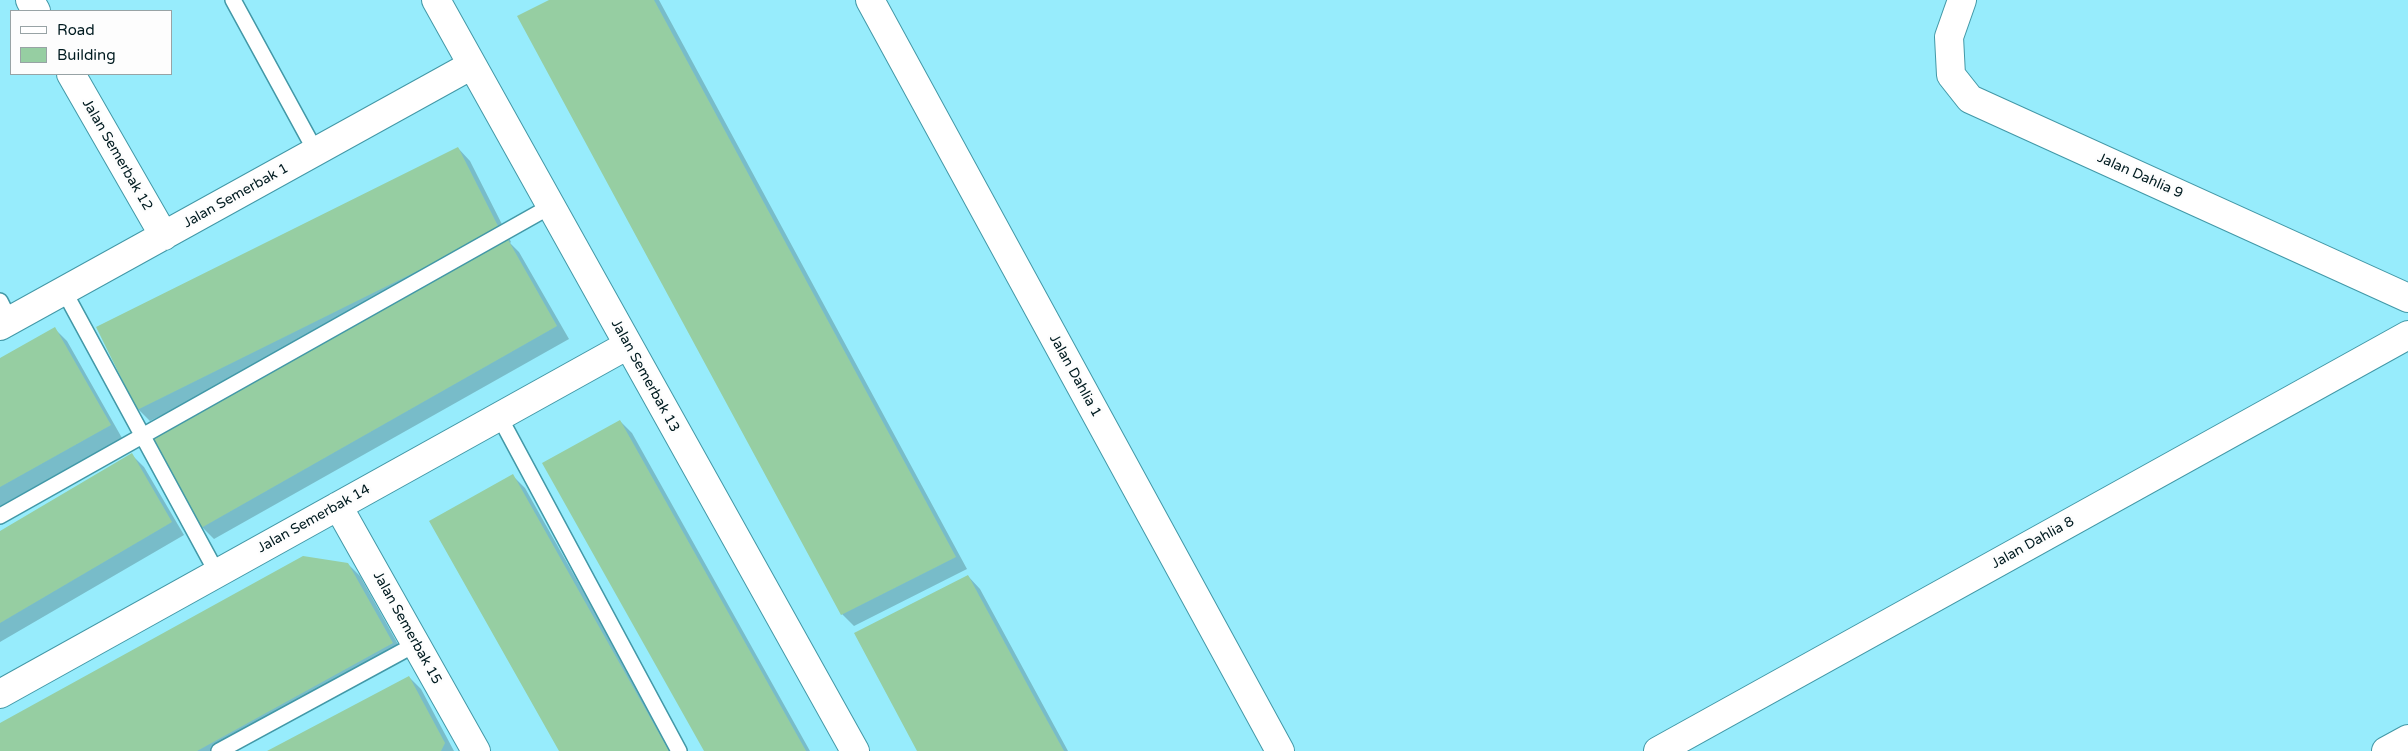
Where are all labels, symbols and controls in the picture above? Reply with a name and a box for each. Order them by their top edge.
legend [10,10,172,75]
text: Road [57,21,95,39]
text: Building [57,46,116,64]
street label: Jalan Semerbak 12 [78,96,156,214]
street label: Jalan Dahlia 9 [2095,150,2185,202]
street label: Jalan Semerbak 1 [181,160,291,232]
street label: Jalan Semerbak 13 [607,317,683,435]
street label: Jalan Dahlia 1 [1045,332,1105,420]
street label: Jalan Semerbak 14 [255,481,373,557]
street label: Jalan Dahlia 8 [1989,513,2077,573]
street label: Jalan Semerbak 15 [369,569,445,687]

